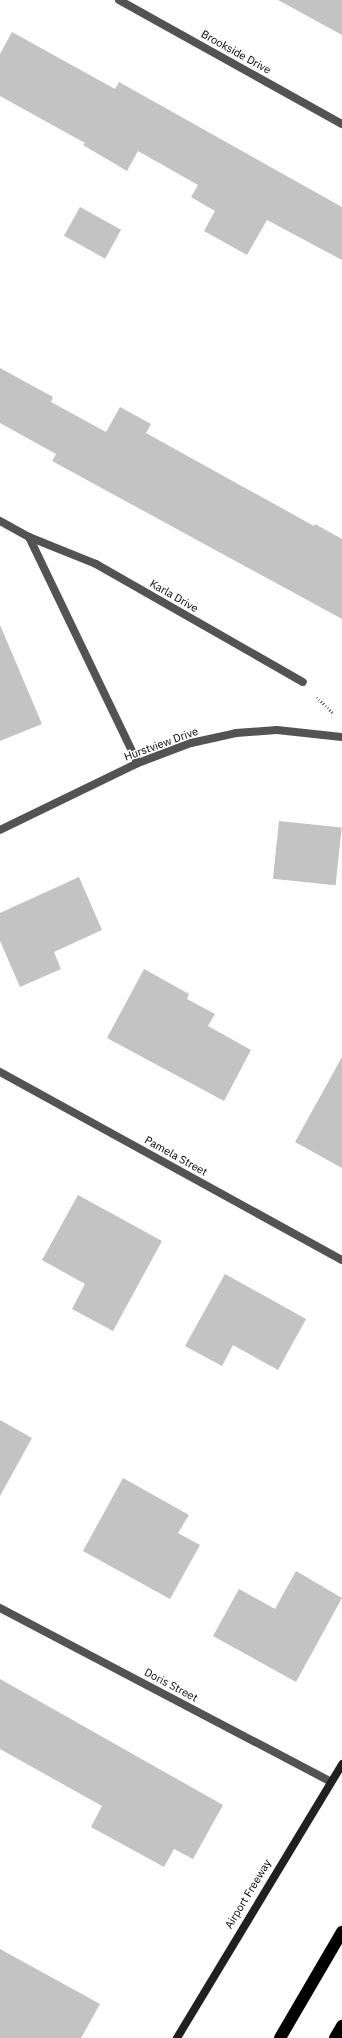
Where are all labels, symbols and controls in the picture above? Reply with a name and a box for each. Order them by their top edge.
street label: Brookside Drive [199,27,273,77]
street label: Karla Drive [147,577,201,615]
street label: Hurstview Drive [122,724,200,764]
street label: Pamela Street [142,1133,210,1179]
street label: Doris Street [142,1665,200,1705]
street label: Airport Freeway [222,1857,274,1931]

